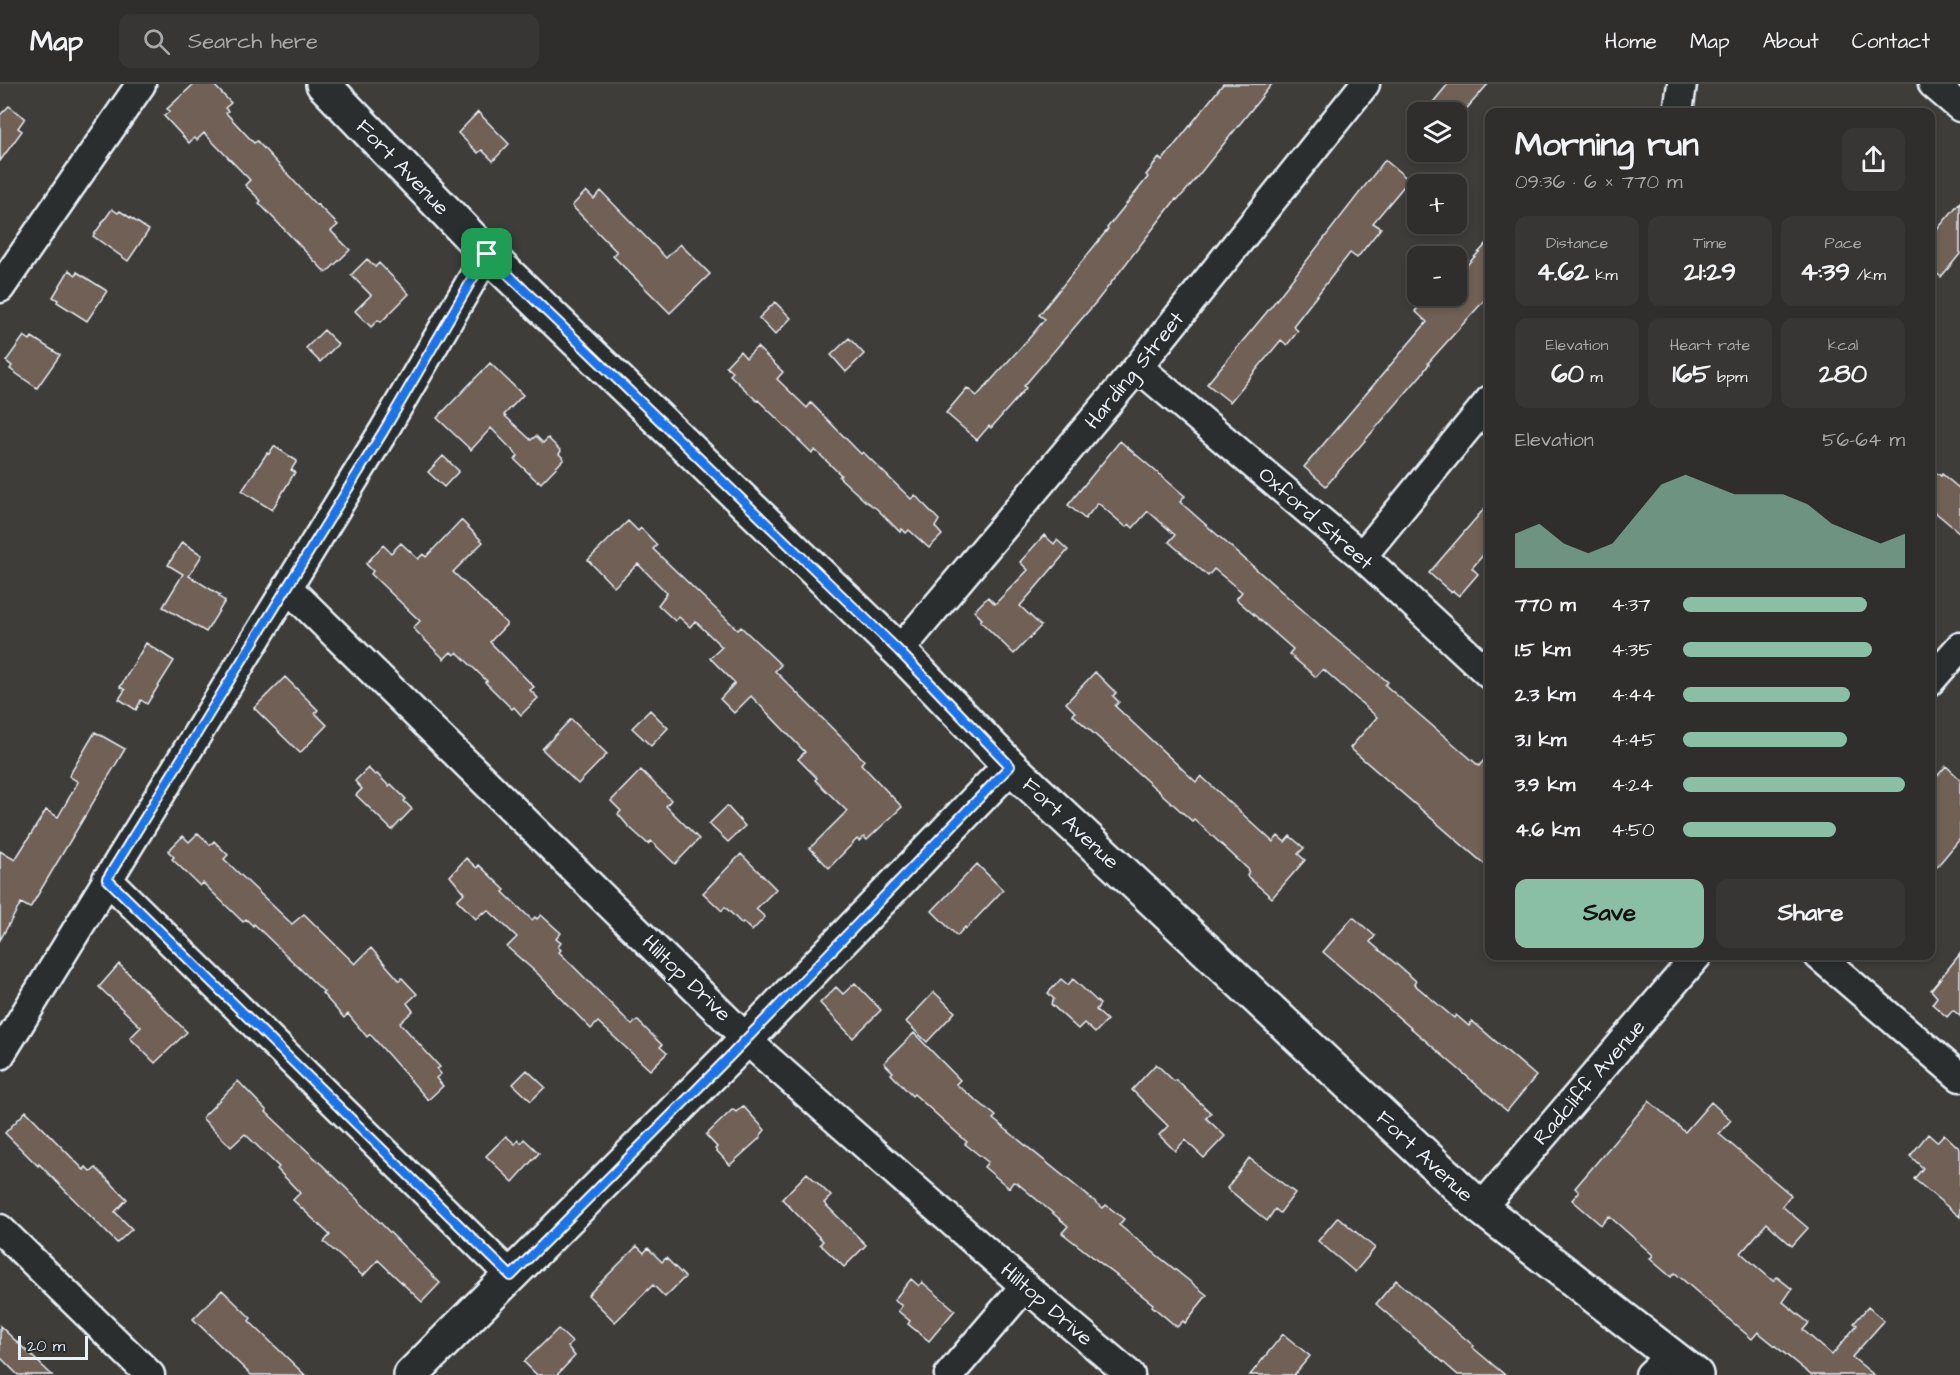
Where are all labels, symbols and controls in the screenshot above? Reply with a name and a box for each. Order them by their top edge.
search box [119,14,539,68]
text: Map [30,22,83,61]
icon: search [140,25,173,58]
text: Search here [188,26,318,57]
text: Home [1605,27,1657,56]
text: Map [1690,27,1730,56]
text: About [1763,27,1819,56]
text: Contact [1852,27,1930,56]
map controls [1407,102,1467,306]
button: layers [1407,102,1467,162]
street label: Fort Avenue [349,113,456,222]
text: Morning run [1515,122,1699,168]
button: share [1842,128,1905,191]
text: 09:36 · 6 × 770 m [1515,168,1683,196]
button: + [1407,174,1467,234]
pin [461,228,512,279]
text: Distance [1546,232,1608,254]
text: Time [1693,232,1727,254]
text: Pace [1824,232,1862,254]
icon: arrive [470,237,503,270]
button: − [1407,246,1467,306]
text: 4.62 [1536,254,1589,290]
text: 21:29 [1684,254,1736,290]
text: 4:39 [1800,254,1850,290]
text: km [1589,264,1618,286]
text: /km [1850,264,1886,286]
street label: Harding Street [1078,305,1193,436]
text: Elevation [1546,334,1608,356]
text: Heart rate [1670,334,1750,356]
text: kcal [1828,334,1858,356]
text: 60 [1551,356,1584,392]
text: 165 [1673,356,1711,392]
text: 280 [1819,356,1867,392]
text: m [1584,366,1603,388]
text: bpm [1711,366,1747,388]
text: Elevation [1515,426,1594,454]
text: 56–64 m [1822,426,1905,454]
street label: Oxford Street [1252,460,1380,577]
text: 770 m [1515,591,1576,619]
text: 4:37 [1611,591,1650,619]
text: 1.5 km [1515,636,1570,664]
text: 4:35 [1611,636,1652,664]
text: 2.3 km [1515,681,1575,709]
text: 4:44 [1611,681,1655,709]
text: 3.1 km [1515,726,1566,754]
text: 4:45 [1611,726,1656,754]
street label: Fort Avenue [1016,771,1126,876]
text: 3.9 km [1515,771,1575,799]
text: 4:24 [1611,771,1653,799]
text: 4.6 km [1515,816,1580,844]
text: 4:50 [1611,816,1655,844]
button: Save [1515,879,1704,948]
button: Share [1716,879,1905,948]
street label: Hilltop Drive [635,928,738,1029]
street label: Radcliff Avenue [1527,1013,1652,1151]
street label: Fort Avenue [1370,1104,1480,1209]
street label: Hilltop Drive [994,1256,1099,1353]
scale bar [18,1333,88,1360]
text: 20 m [27,1335,65,1357]

